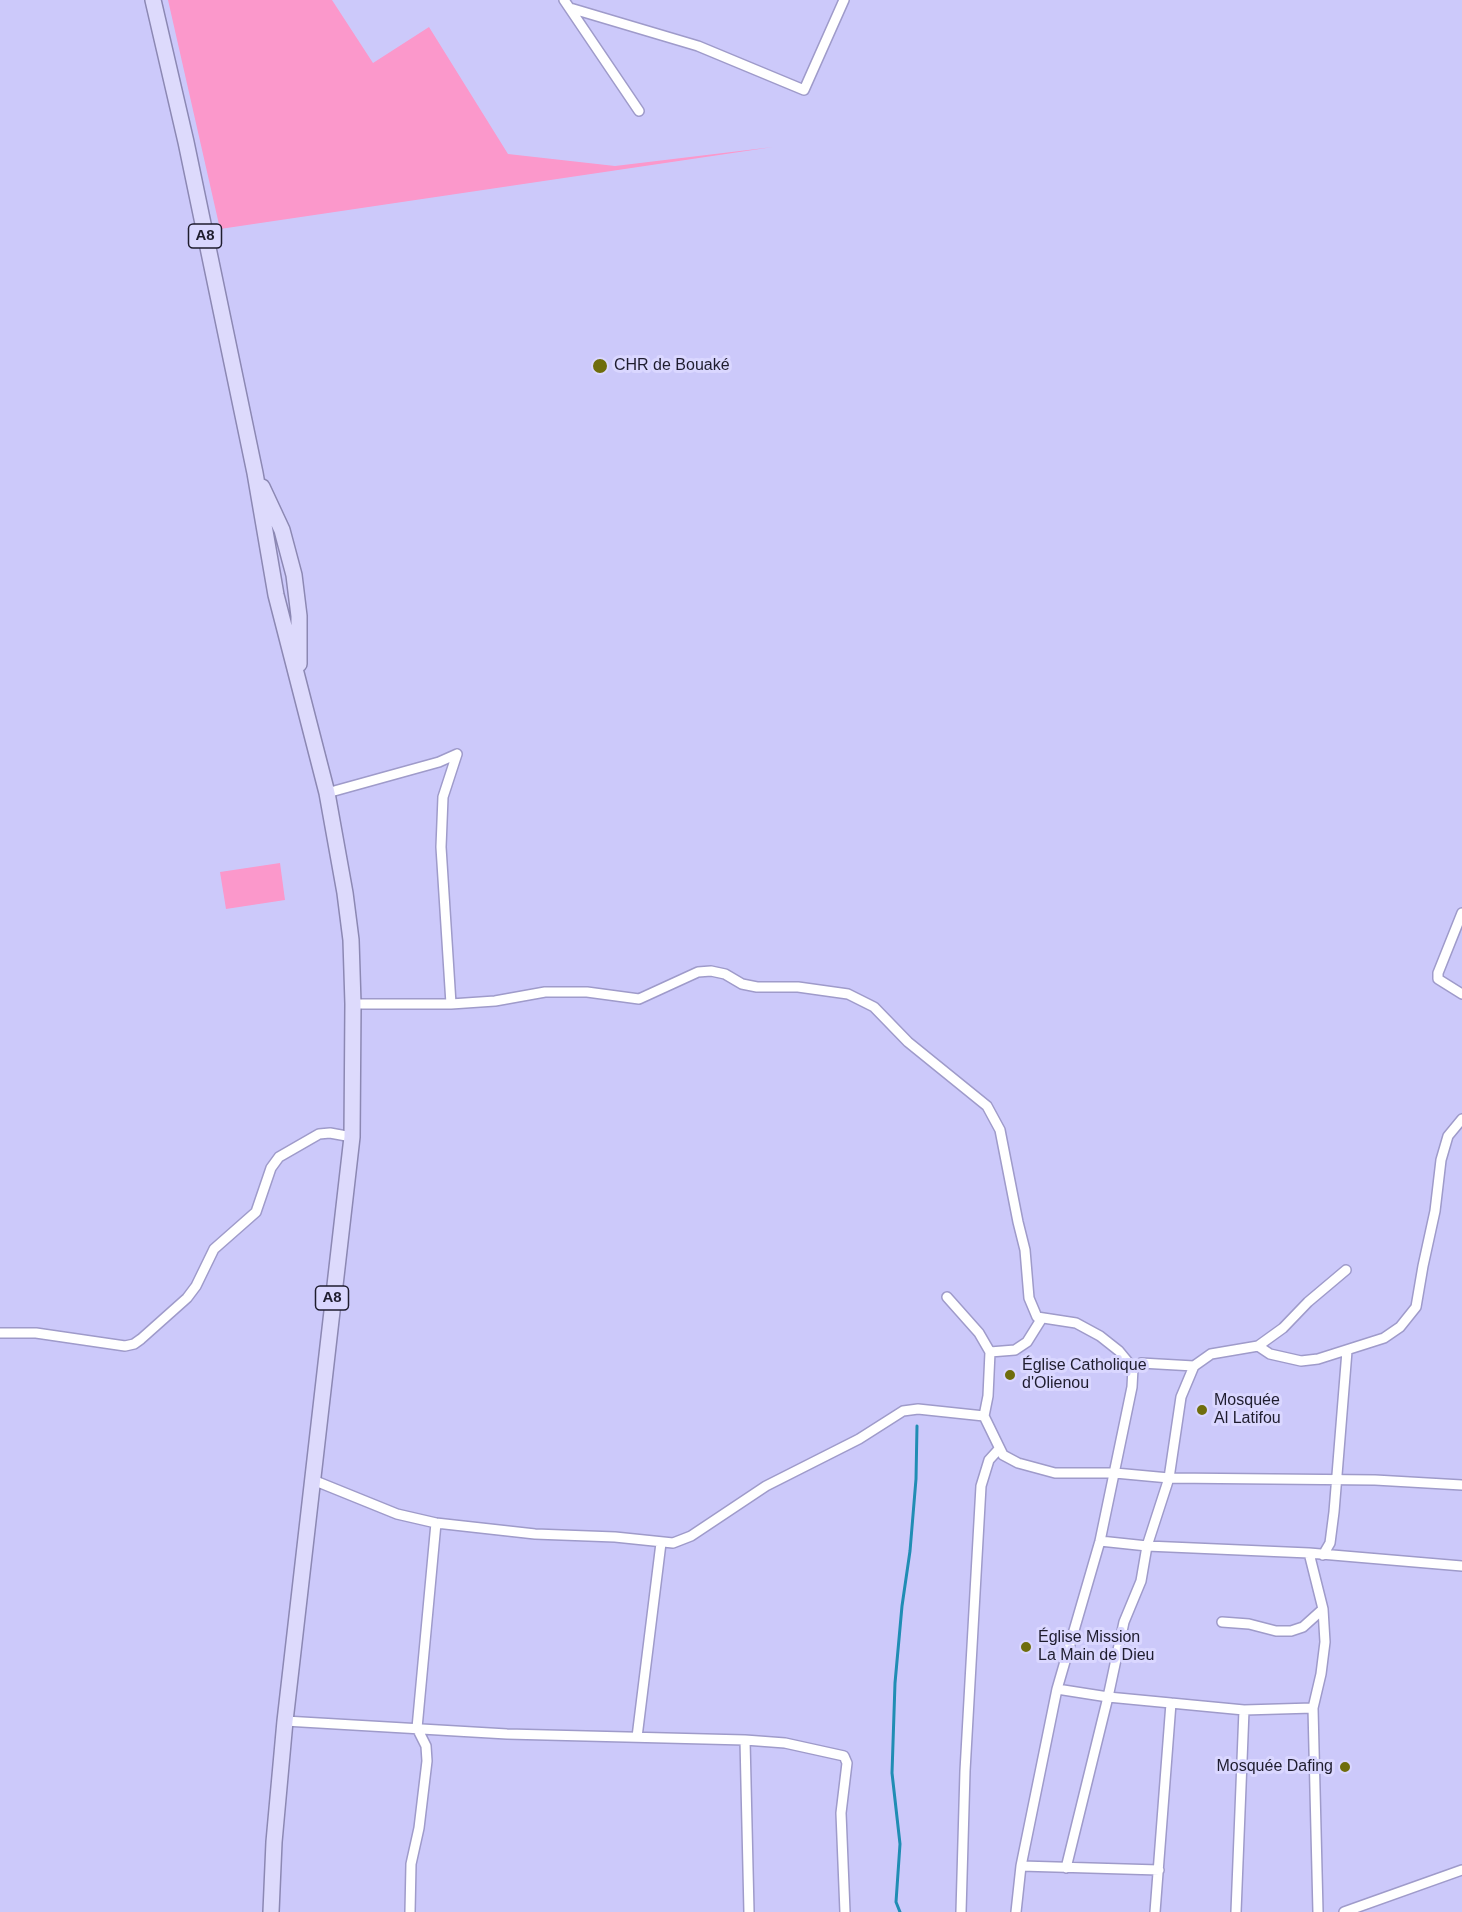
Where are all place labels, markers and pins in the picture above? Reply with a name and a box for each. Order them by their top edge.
place label: CHR de Bouaké [614,356,730,376]
marker: CHR de Bouaké [591,357,609,375]
place label: Église Catholique d'Olienou [1022,1356,1147,1394]
marker: Église Catholique d'Olienou [1003,1368,1017,1382]
place label: Mosquée Al Latifou [1214,1391,1281,1429]
marker: Mosquée Al Latifou [1195,1403,1209,1417]
place label: Église Mission La Main de Dieu [1038,1628,1155,1666]
marker: Église Mission La Main de Dieu [1019,1640,1033,1654]
place label: Mosquée Dafing [1216,1757,1333,1777]
marker: Mosquée Dafing [1338,1760,1352,1774]

